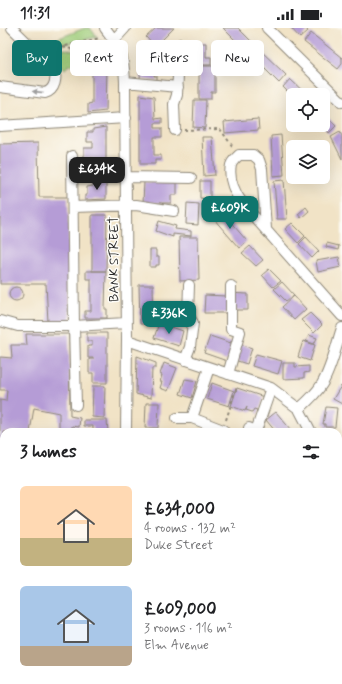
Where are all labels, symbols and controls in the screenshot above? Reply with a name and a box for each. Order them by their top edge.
text: 11:31 [20,4,50,24]
chip: Buy [12,40,62,76]
chip: Rent [70,40,128,76]
chip: Filters [136,40,203,76]
chip: New [211,40,264,76]
map controls [286,88,330,184]
button: locate [286,88,330,132]
one-way arrow [32,89,44,96]
button: layers [286,140,330,184]
pin: £634K [69,157,125,191]
text: £634K [78,161,116,178]
pin: £609K [202,196,258,230]
text: £609K [210,200,250,217]
street label: BANK STREET [106,216,123,302]
pin: £336K [141,301,197,335]
text: £336K [151,305,187,322]
text: 3 homes [20,441,77,463]
icon: filters [300,441,322,463]
text: £634,000 [144,498,215,520]
icon: home [52,502,100,550]
text: 4 rooms · 132 m² [144,520,236,537]
text: Duke Street [144,537,213,554]
text: £609,000 [144,598,216,620]
icon: home [52,602,100,650]
text: 3 rooms · 116 m² [144,620,233,637]
text: Elm Avenue [144,637,209,654]

